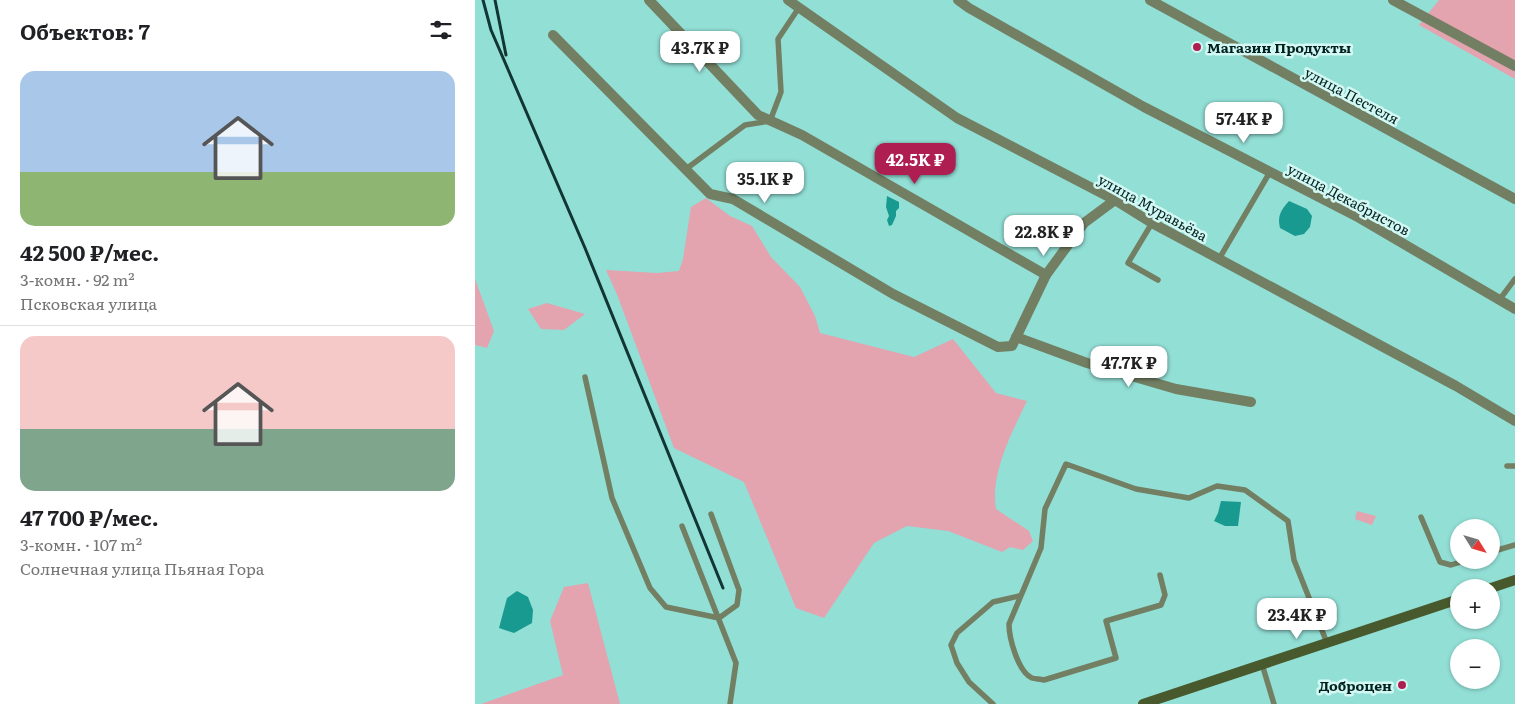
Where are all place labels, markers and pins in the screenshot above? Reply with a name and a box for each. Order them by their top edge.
pin: 43.7K ₽ [654,30,746,73]
place label: Магазин Продукты [1207,37,1351,57]
marker: Магазин Продукты [1191,41,1203,53]
pin: 57.4K ₽ [1198,102,1290,144]
pin: 42.5K ₽ [869,142,961,185]
pin: 35.1K ₽ [719,162,811,204]
pin: 22.8K ₽ [998,214,1090,257]
pin: 47.7K ₽ [1083,346,1175,388]
pin: 23.4K ₽ [1251,598,1343,640]
place label: Доброцен [1319,675,1392,695]
marker: Доброцен [1396,679,1408,691]

